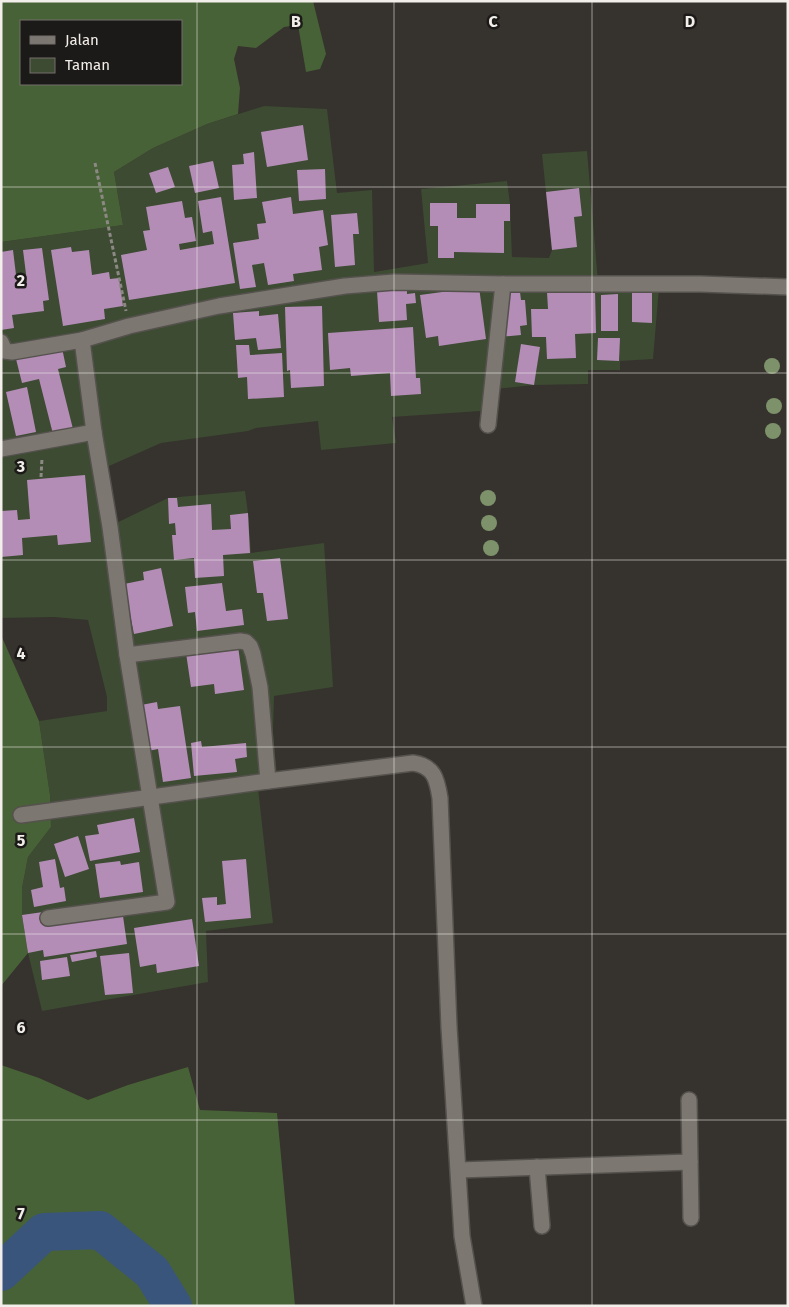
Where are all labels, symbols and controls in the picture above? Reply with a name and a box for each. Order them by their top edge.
text: B [291,12,301,31]
text: C [488,12,498,31]
text: D [685,12,695,31]
legend [20,20,182,85]
text: Jalan [65,31,99,49]
text: Taman [65,56,110,74]
text: 2 [17,271,25,290]
text: 3 [16,457,25,476]
text: 4 [16,644,26,663]
text: 5 [17,831,26,850]
text: 6 [16,1018,26,1037]
text: 7 [17,1204,25,1223]

